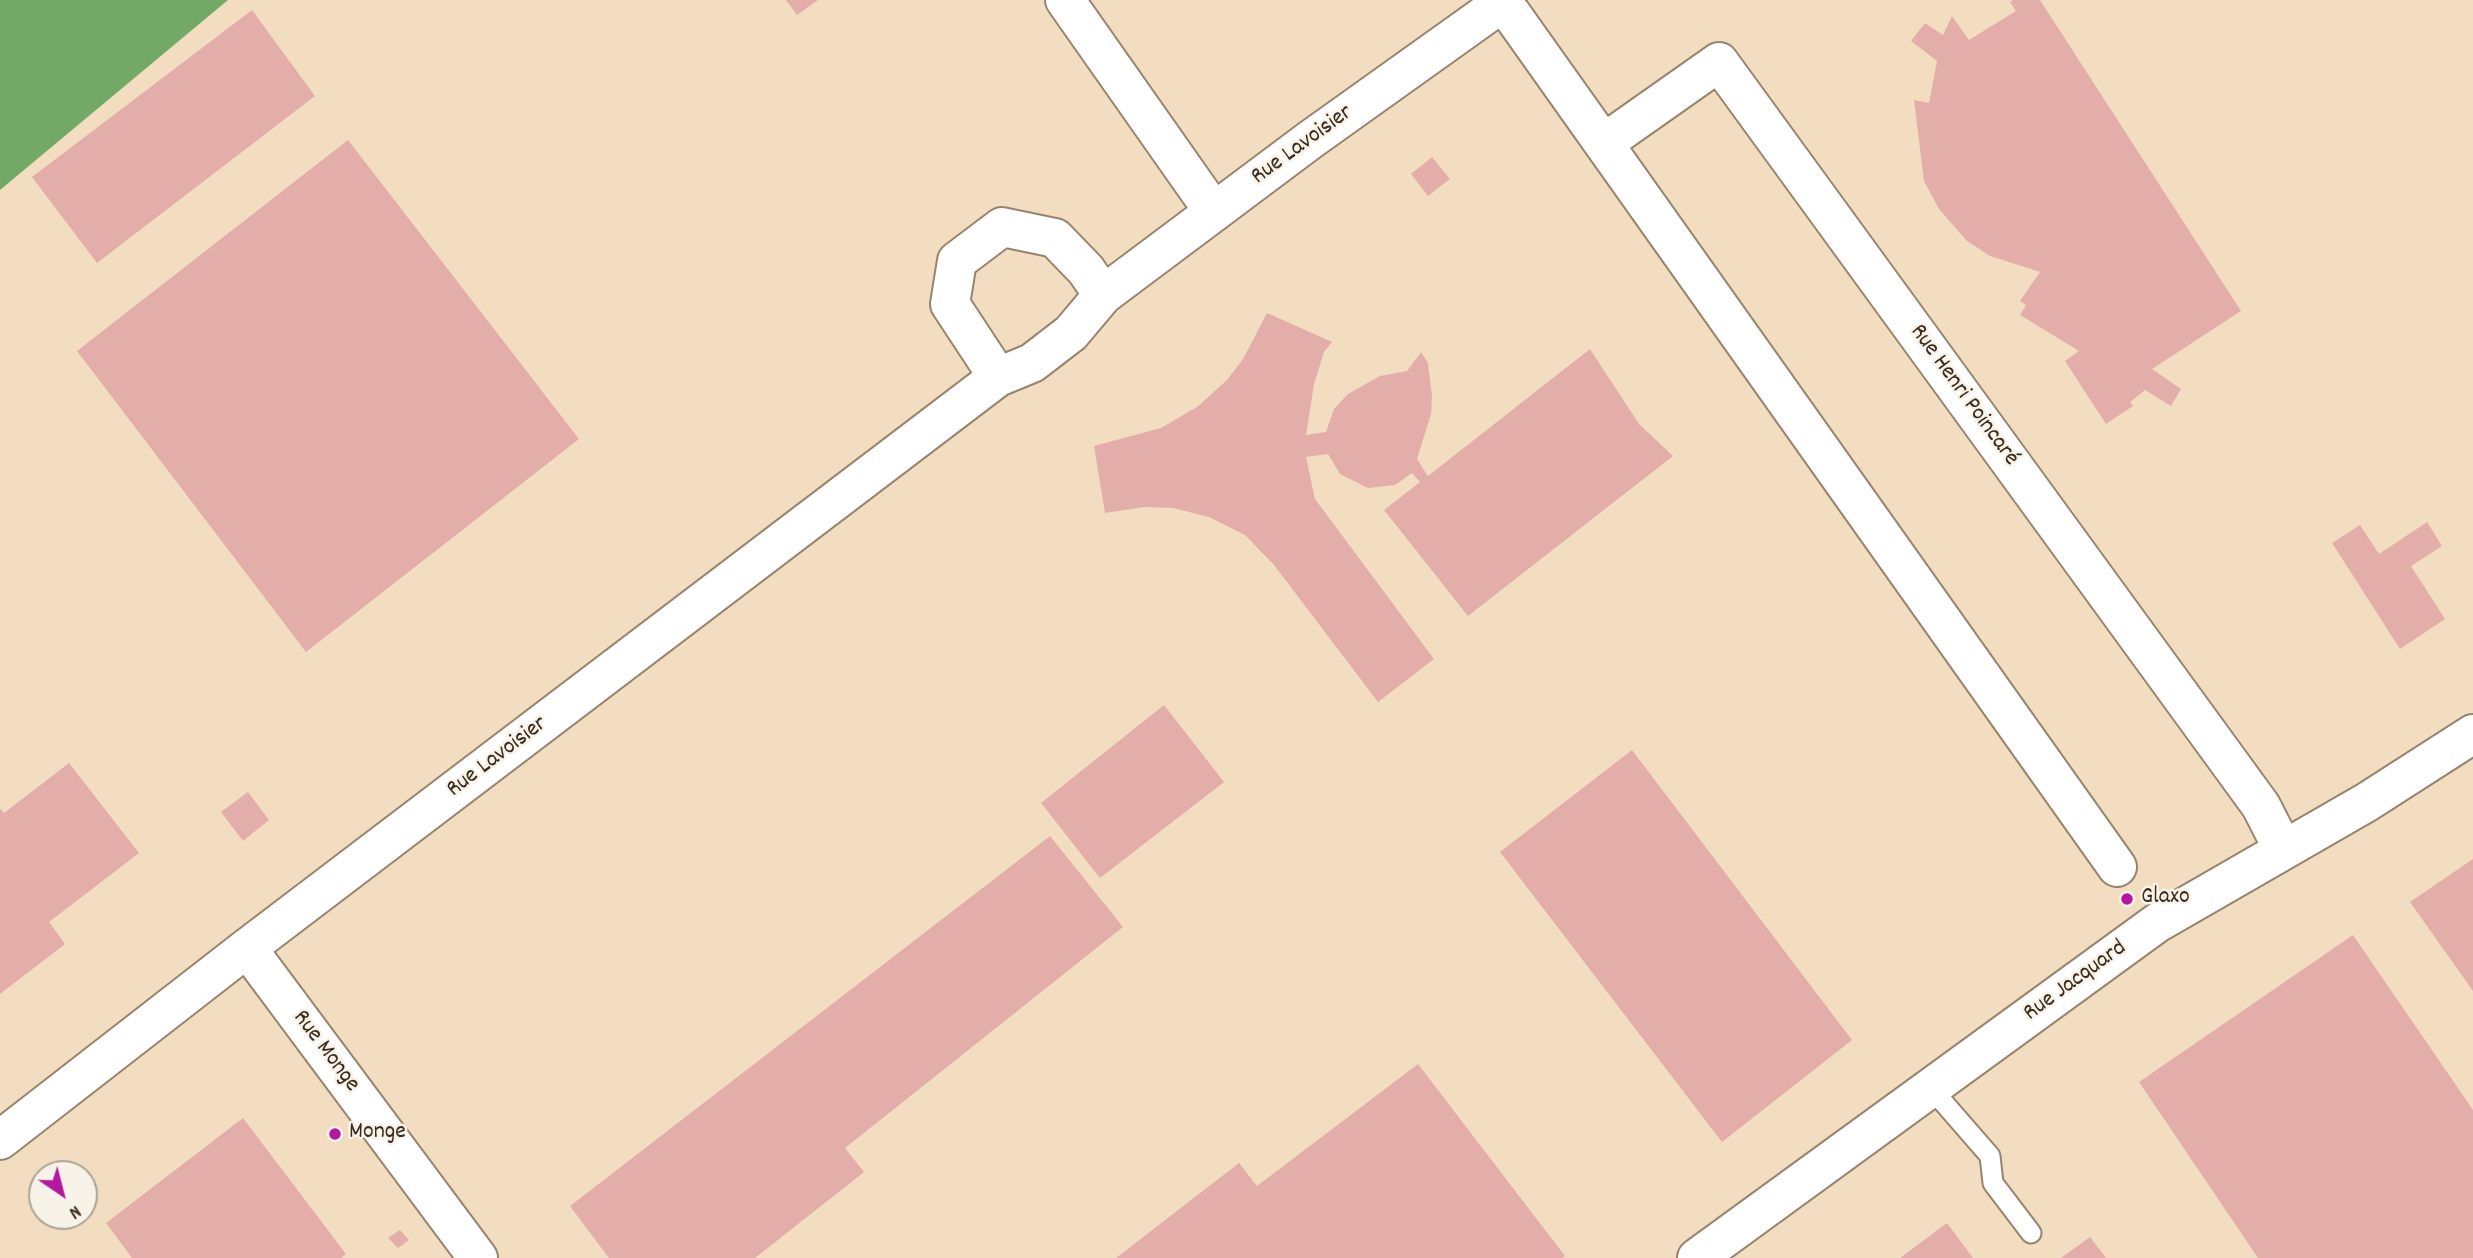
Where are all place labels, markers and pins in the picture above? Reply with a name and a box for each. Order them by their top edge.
place label: Glaxo [2141,885,2190,913]
marker: Glaxo [2119,891,2135,907]
place label: Monge [349,1120,406,1148]
marker: Monge [327,1126,343,1142]

